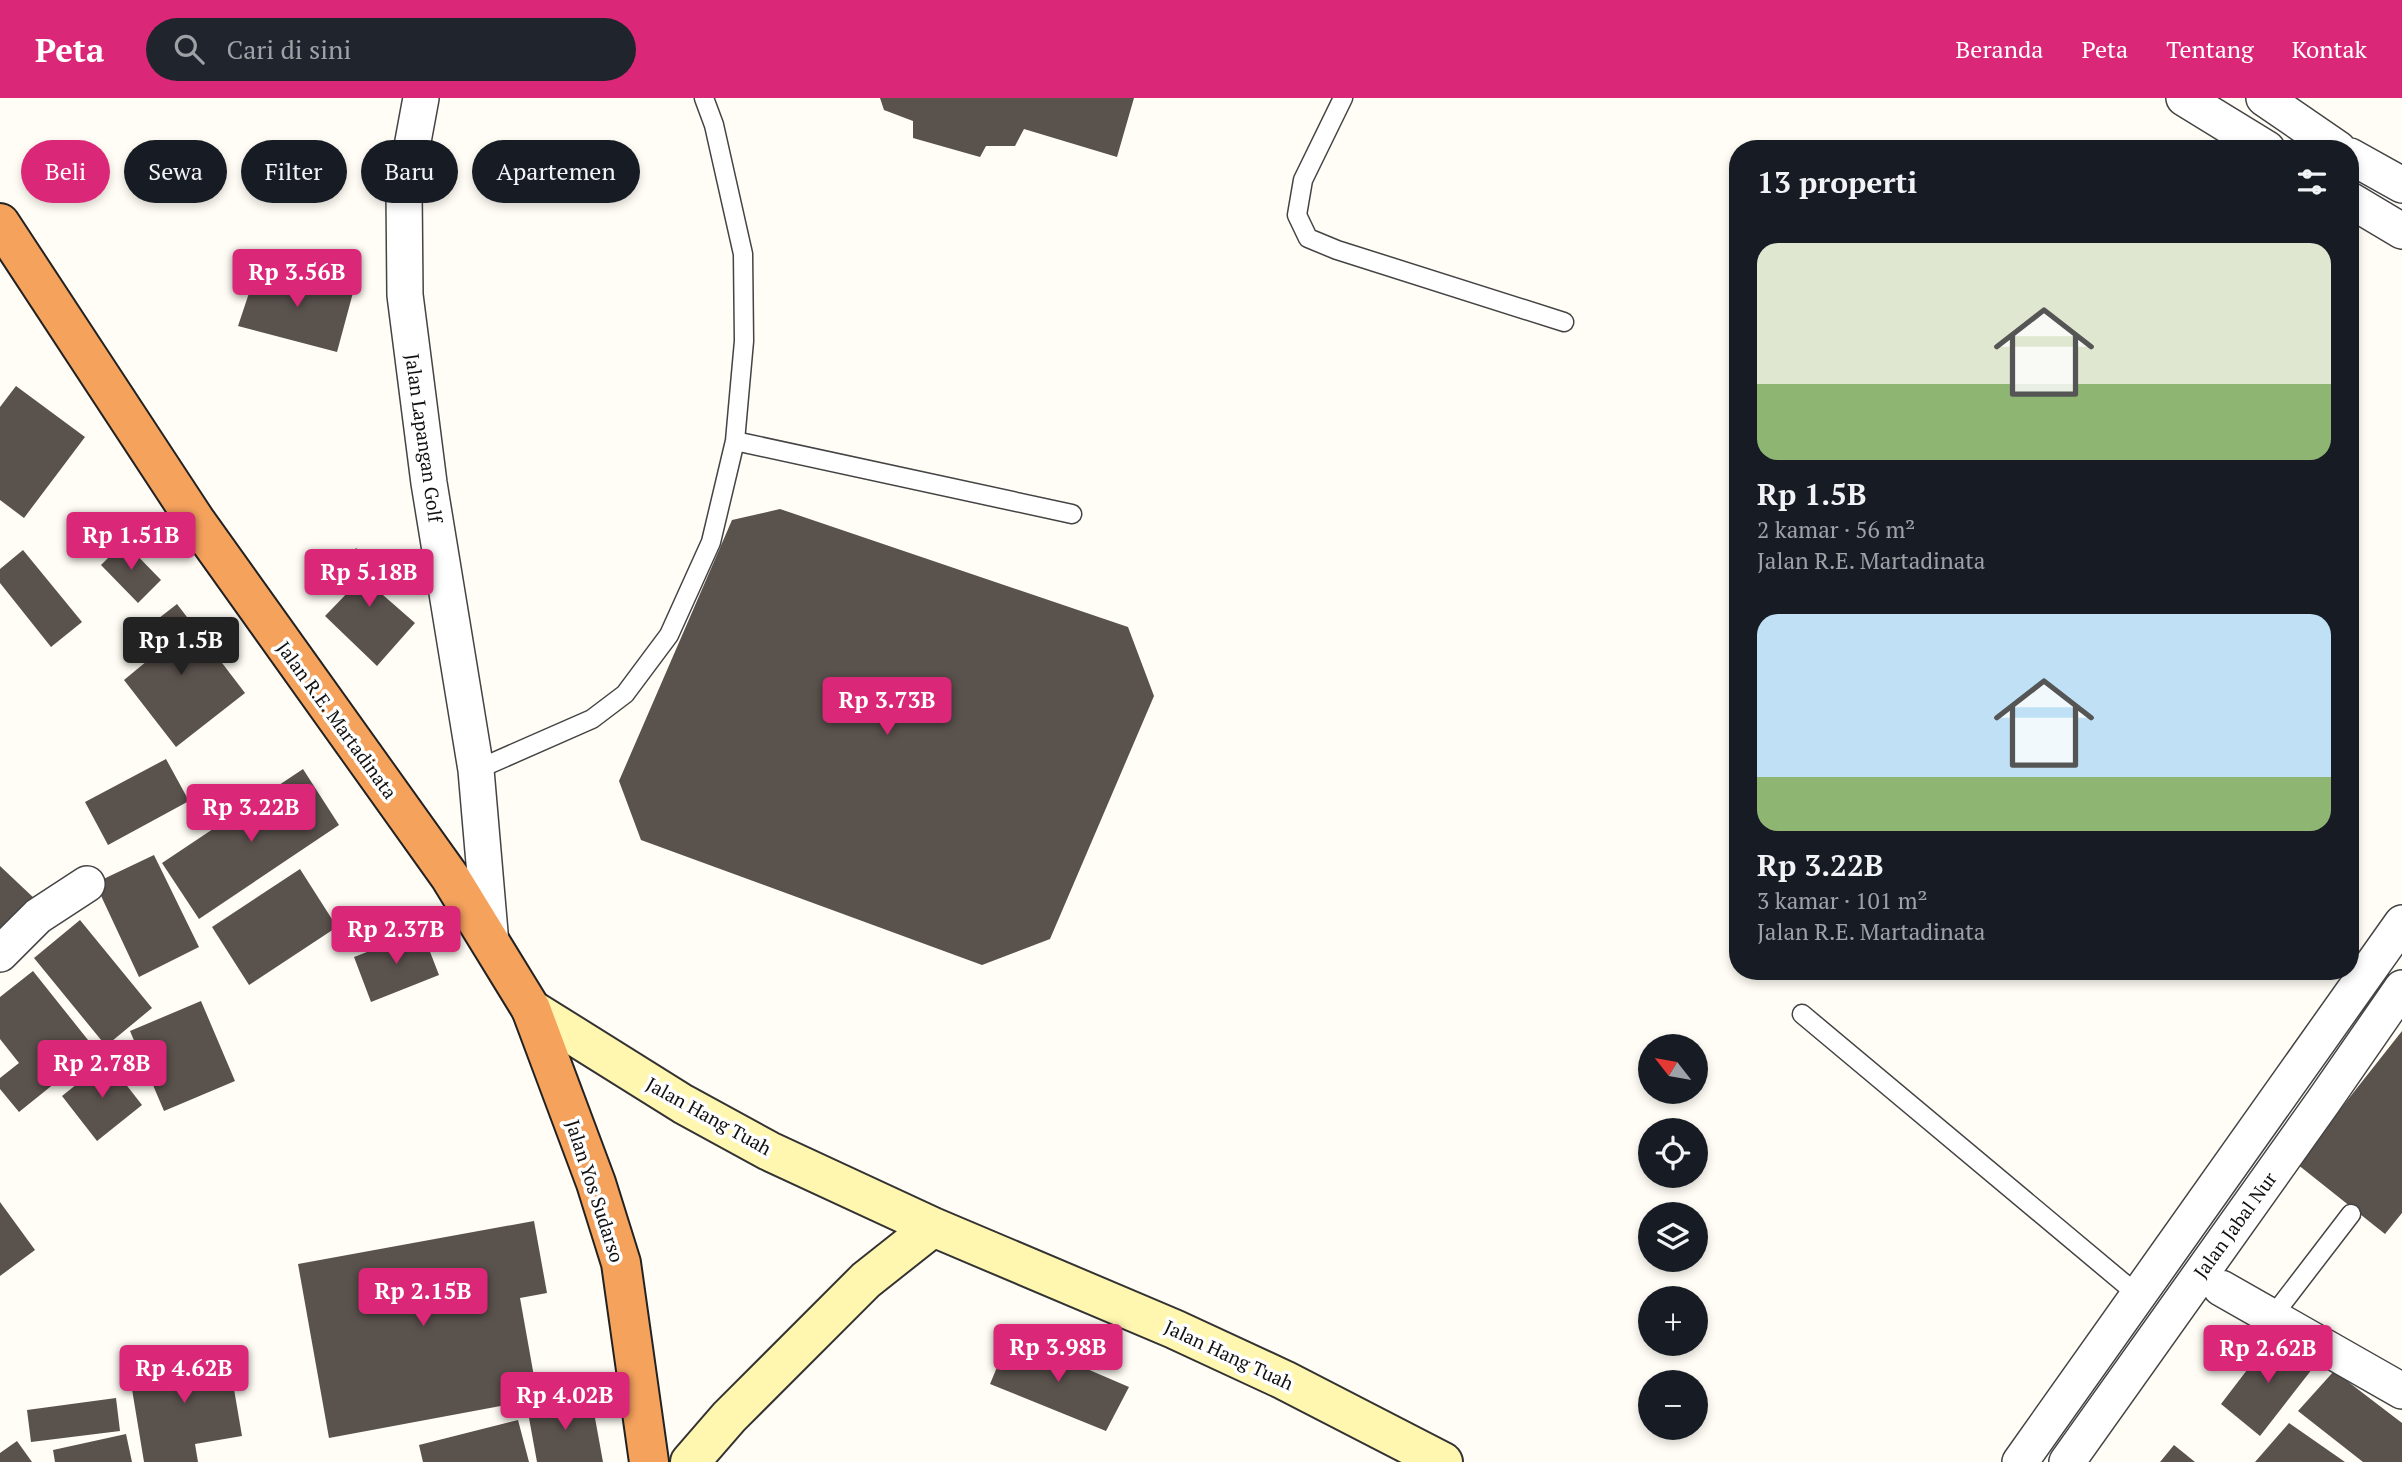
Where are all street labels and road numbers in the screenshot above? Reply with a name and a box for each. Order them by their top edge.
street label: Jalan Lapangan Golf [400,352,449,525]
street label: Jalan R.E. Martadinata [272,636,403,804]
street label: Jalan Hang Tuah [642,1071,776,1160]
street label: Jalan Yos Sudarso [561,1116,630,1265]
street label: Jalan Jabal Nur [2188,1166,2282,1283]
street label: Jalan Hang Tuah [1161,1314,1298,1395]

